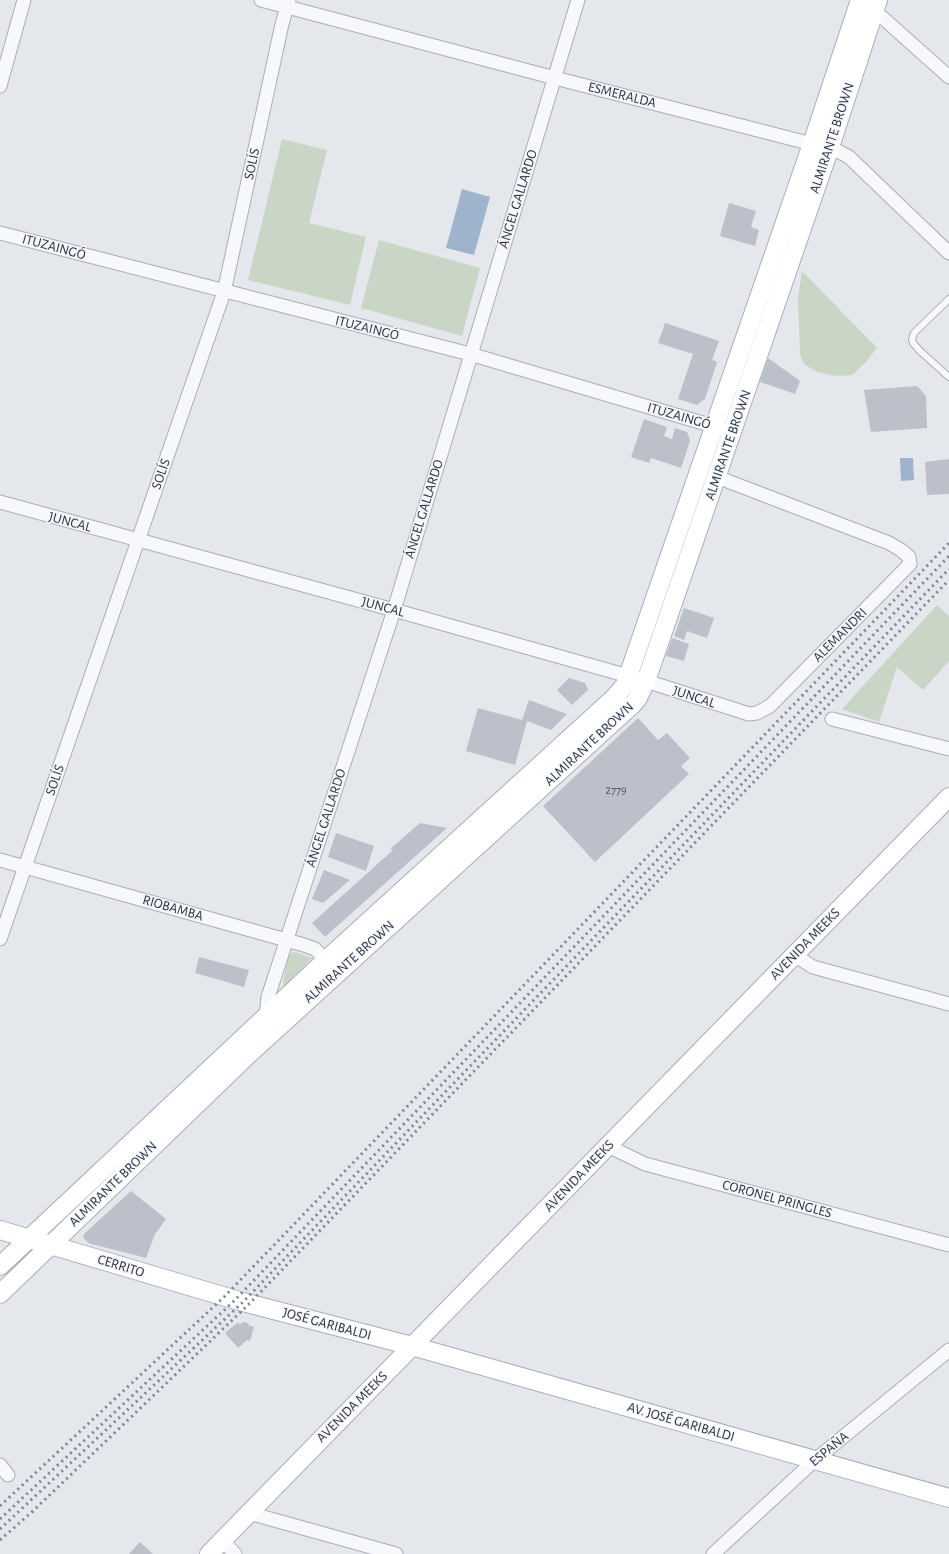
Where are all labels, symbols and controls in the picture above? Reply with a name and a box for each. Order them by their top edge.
street label: ESMERALDA [586,78,658,112]
street label: ALMIRANTE BROWN [806,80,858,196]
street label: SOLÍS [240,147,264,181]
street label: ÁNGEL GALLARDO [495,147,541,251]
street label: ITUZAINGÓ [20,230,88,264]
street label: ITUZAINGÓ [333,312,401,344]
street label: ALMIRANTE BROWN [701,388,755,502]
street label: ITUZAINGÓ [645,399,713,433]
street label: SOLÍS [148,456,174,492]
street label: ÁNGEL GALLARDO [401,457,447,561]
street label: JUNCAL [47,508,93,536]
street label: JUNCAL [360,593,406,621]
street label: ALEMANDRI [809,604,871,666]
street label: JUNCAL [671,682,717,712]
street label: ALMIRANTE BROWN [541,698,637,790]
street label: SOLÍS [42,762,68,798]
street label: ÁNGEL GALLARDO [302,767,350,869]
house number: 2779 [605,783,627,797]
street label: RIOBAMBA [141,891,205,925]
street label: AVENIDA MEEKS [766,904,844,984]
street label: ALMIRANTE BROWN [300,917,398,1007]
street label: AVENIDA MEEKS [540,1136,618,1216]
street label: ALMIRANTE BROWN [66,1138,160,1230]
street label: CORONEL PRINGLES [720,1176,834,1222]
street label: CERRITO [95,1251,147,1281]
street label: JOSÉ GARIBALDI [281,1304,373,1344]
street label: AVENIDA MEEKS [313,1368,391,1446]
street label: AV. JOSÉ GARIBALDI [625,1399,737,1445]
street label: ESPAÑA [806,1428,852,1470]

